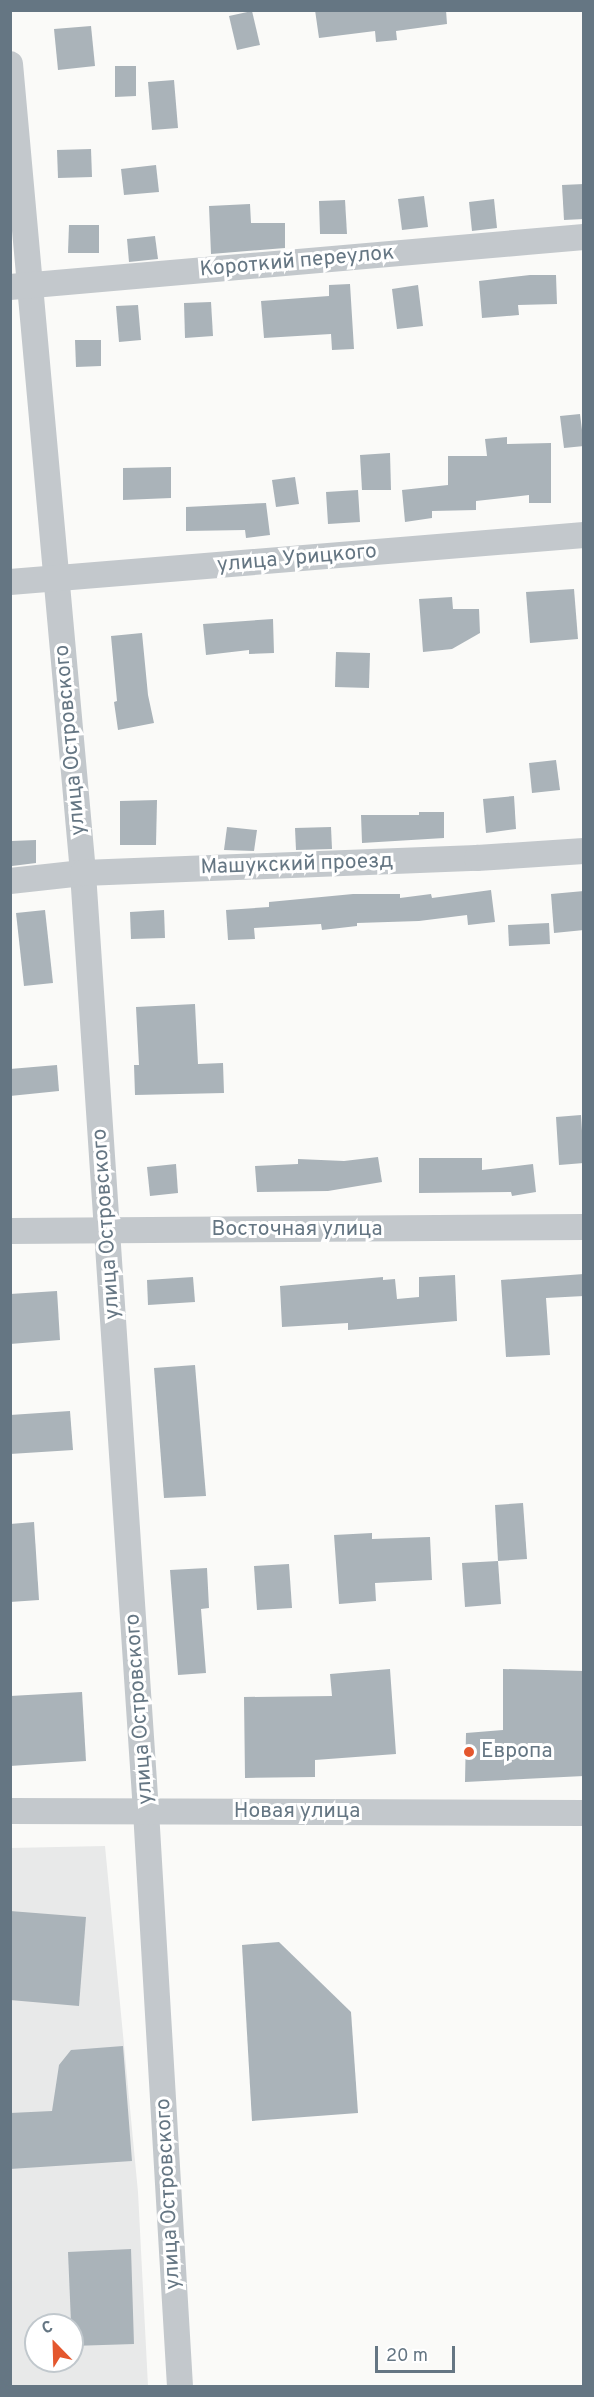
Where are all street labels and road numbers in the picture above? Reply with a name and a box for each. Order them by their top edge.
street label: Короткий переулок [199,241,395,283]
street label: улица Урицкого [216,539,378,579]
street label: улица Островского [50,644,92,836]
street label: Машукский проезд [200,849,394,881]
street label: улица Островского [88,1128,126,1320]
street label: Восточная улица [211,1217,383,1243]
street label: улица Островского [121,1613,159,1805]
street label: Новая улица [234,1799,360,1825]
street label: улица Островского [151,2098,187,2290]

